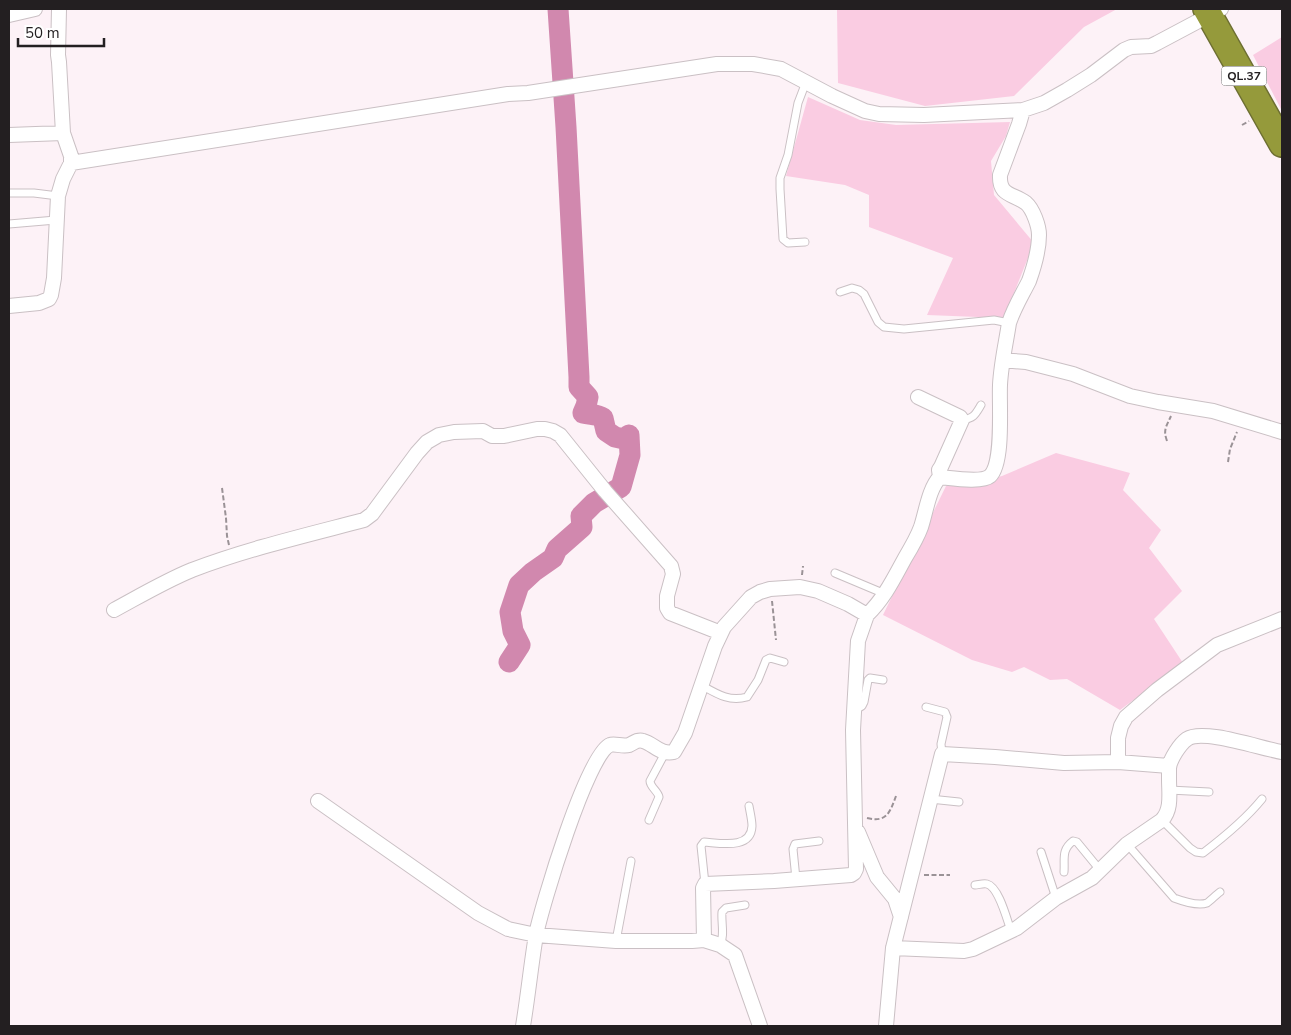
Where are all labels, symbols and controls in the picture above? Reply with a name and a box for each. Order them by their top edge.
scale bar [18,15,104,47]
text: 50 m [25,23,60,43]
road number: QL.37 [1222,66,1266,85]

